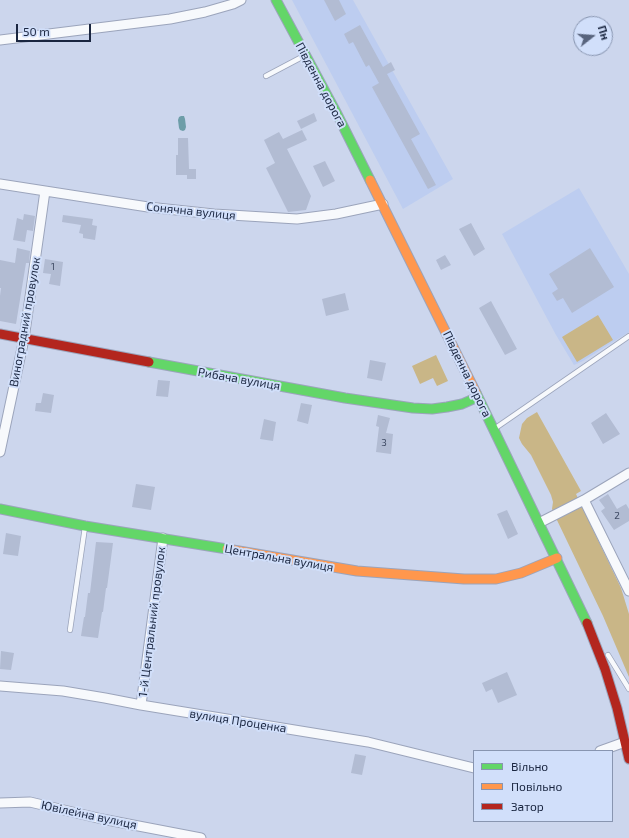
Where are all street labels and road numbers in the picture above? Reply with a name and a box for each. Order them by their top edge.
street label: Південна дорога [293,40,349,130]
street label: Сонячна вулиця [146,199,236,223]
street label: Виноградний провулок [6,256,44,388]
street label: Південна дорога [440,328,494,420]
street label: Рибача вулиця [197,365,281,393]
street label: Центральна вулиця [223,541,335,575]
street label: 1-й Центральний провулок [136,546,168,698]
street label: вулиця Проценка [188,706,288,736]
street label: Ювілейна вулиця [40,798,138,832]

